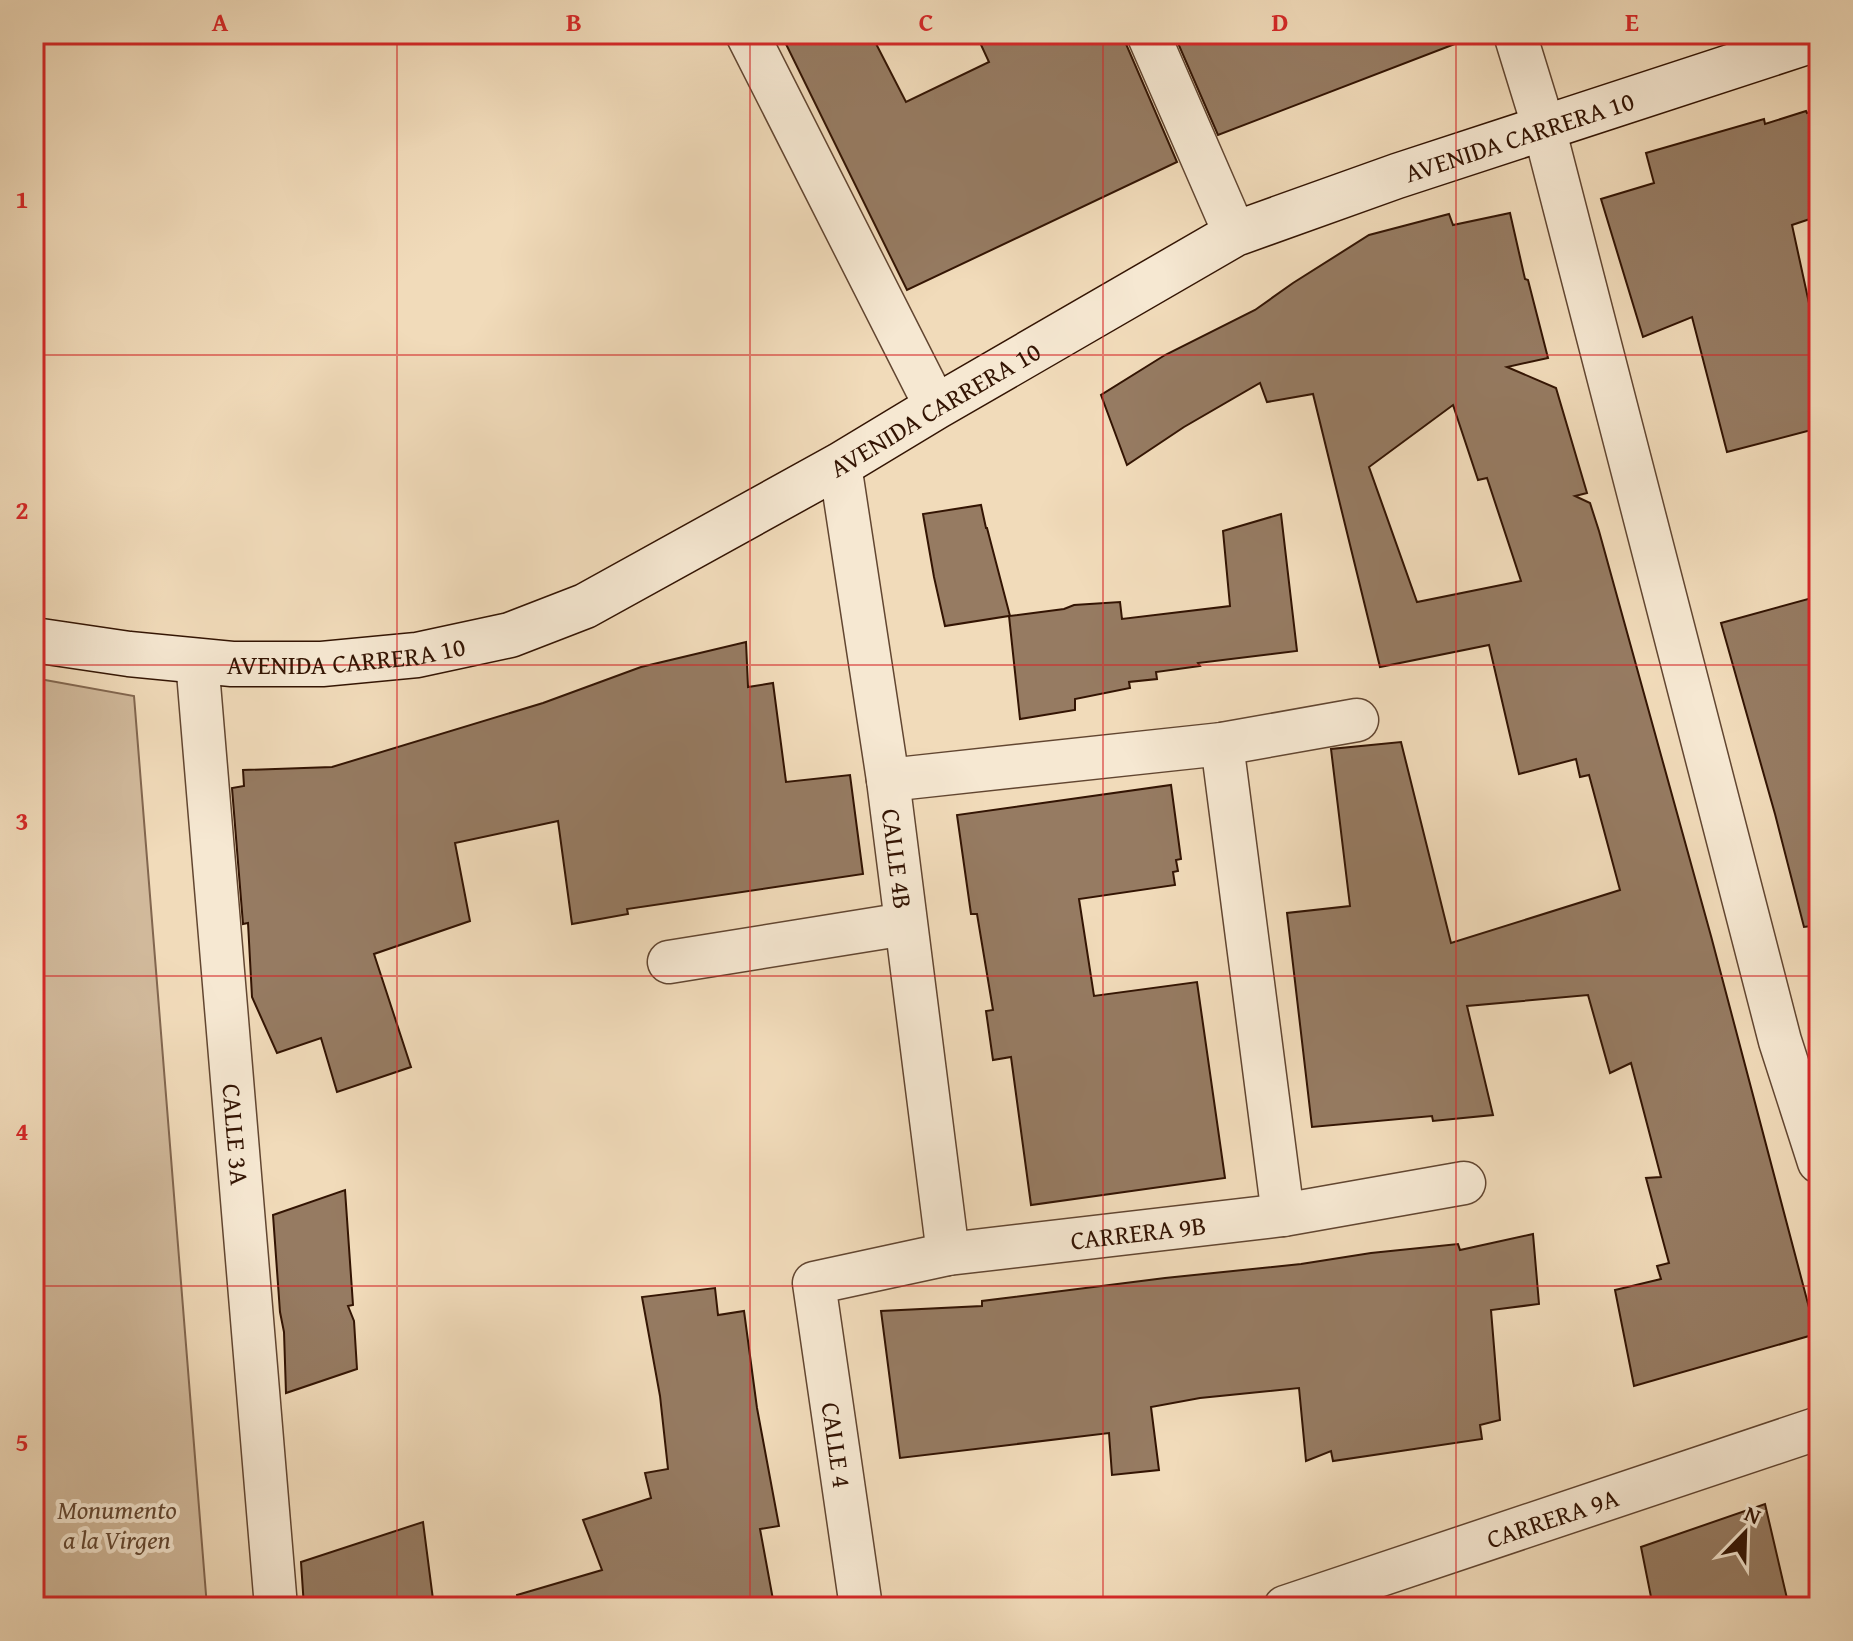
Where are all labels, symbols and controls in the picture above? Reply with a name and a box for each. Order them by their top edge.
text: A [212,2,229,41]
text: B [566,2,582,41]
text: C [919,2,933,41]
text: D [1272,2,1288,41]
text: E [1625,2,1639,41]
street label: AVENIDA CARRERA 10 [1399,80,1639,192]
text: 1 [15,179,29,218]
street label: AVENIDA CARRERA 10 [822,331,1048,487]
text: 2 [15,490,29,529]
street label: AVENIDA CARRERA 10 [227,626,469,684]
text: 3 [15,801,29,840]
street label: CALLE 4B [872,806,924,911]
street label: CALLE 3A [213,1082,260,1187]
text: 4 [15,1111,29,1150]
street label: CARRERA 9B [1068,1205,1208,1259]
street label: CALLE 4 [812,1400,862,1490]
text: 5 [15,1422,29,1461]
street label: CARRERA 9A [1481,1477,1624,1558]
park label: Monumento a la Virgen [57,1490,177,1559]
north arrow [1705,1493,1785,1573]
text: N [1740,1497,1766,1532]

